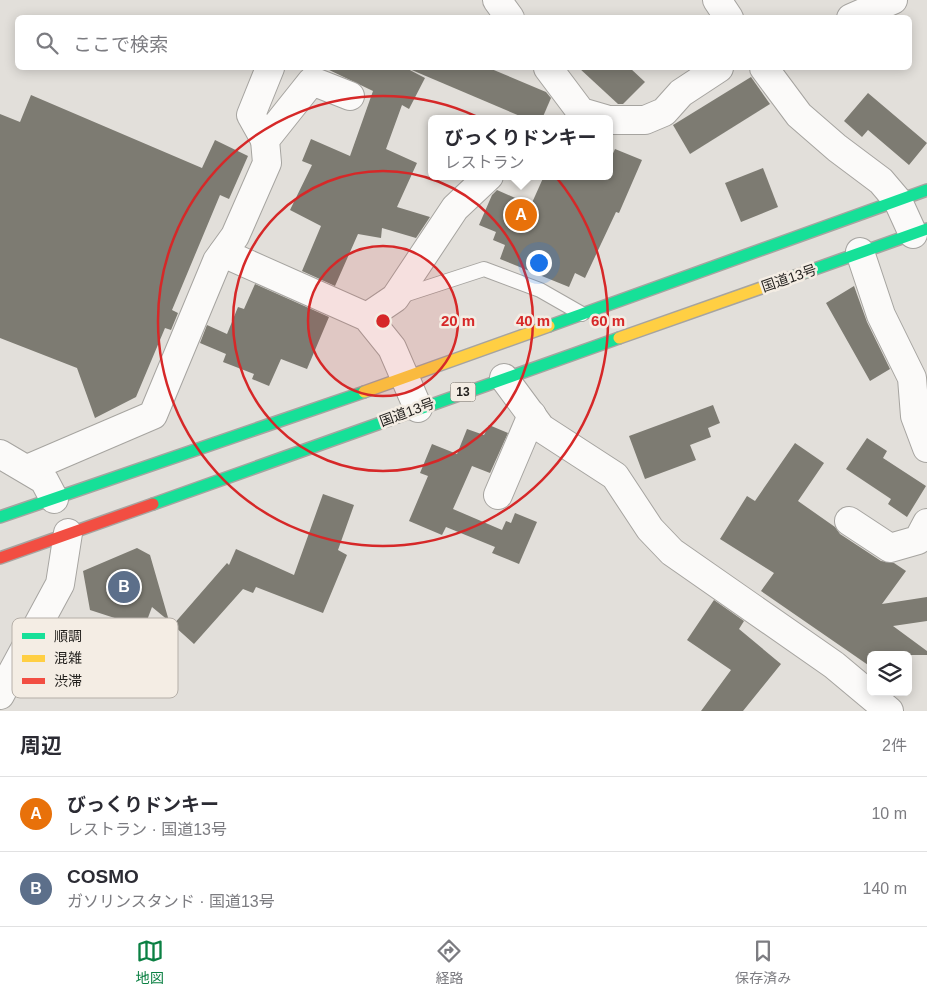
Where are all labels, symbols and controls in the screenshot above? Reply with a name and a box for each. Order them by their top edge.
search box [15,15,912,70]
icon: search [33,29,61,57]
text: ここで検索 [73,34,168,55]
popup [428,115,613,180]
text: びっくりドンキー [444,127,597,148]
text: レストラン [444,154,525,171]
pin: A [505,196,537,234]
your location [526,250,552,276]
street label: 国道13号 [759,261,819,295]
centre of rings [374,312,392,330]
text: 20 m [441,312,475,329]
text: 40 m [516,312,550,329]
text: 60 m [591,312,625,329]
road number: 13 [450,382,476,402]
street label: 国道13号 [377,395,437,429]
pin: B [108,568,140,606]
legend [12,618,178,698]
text: 順調 [54,628,82,644]
text: 混雑 [54,650,82,666]
map controls [867,651,912,696]
button: layers [867,651,912,696]
text: 渋滞 [54,673,82,689]
text: 周辺 [20,734,62,757]
text: 2件 [882,737,907,754]
text: びっくりドンキー [67,794,219,815]
text: A [30,805,42,822]
text: 10 m [871,805,907,822]
text: レストラン · 国道13号 [67,821,227,838]
text: COSMO [67,866,139,887]
text: B [30,880,42,897]
text: 140 m [863,880,907,897]
text: ガソリンスタンド · 国道13号 [67,893,275,910]
tab: 地図 [136,937,164,987]
tab: 経路 [435,937,463,987]
tab: 保存済み [735,937,791,987]

